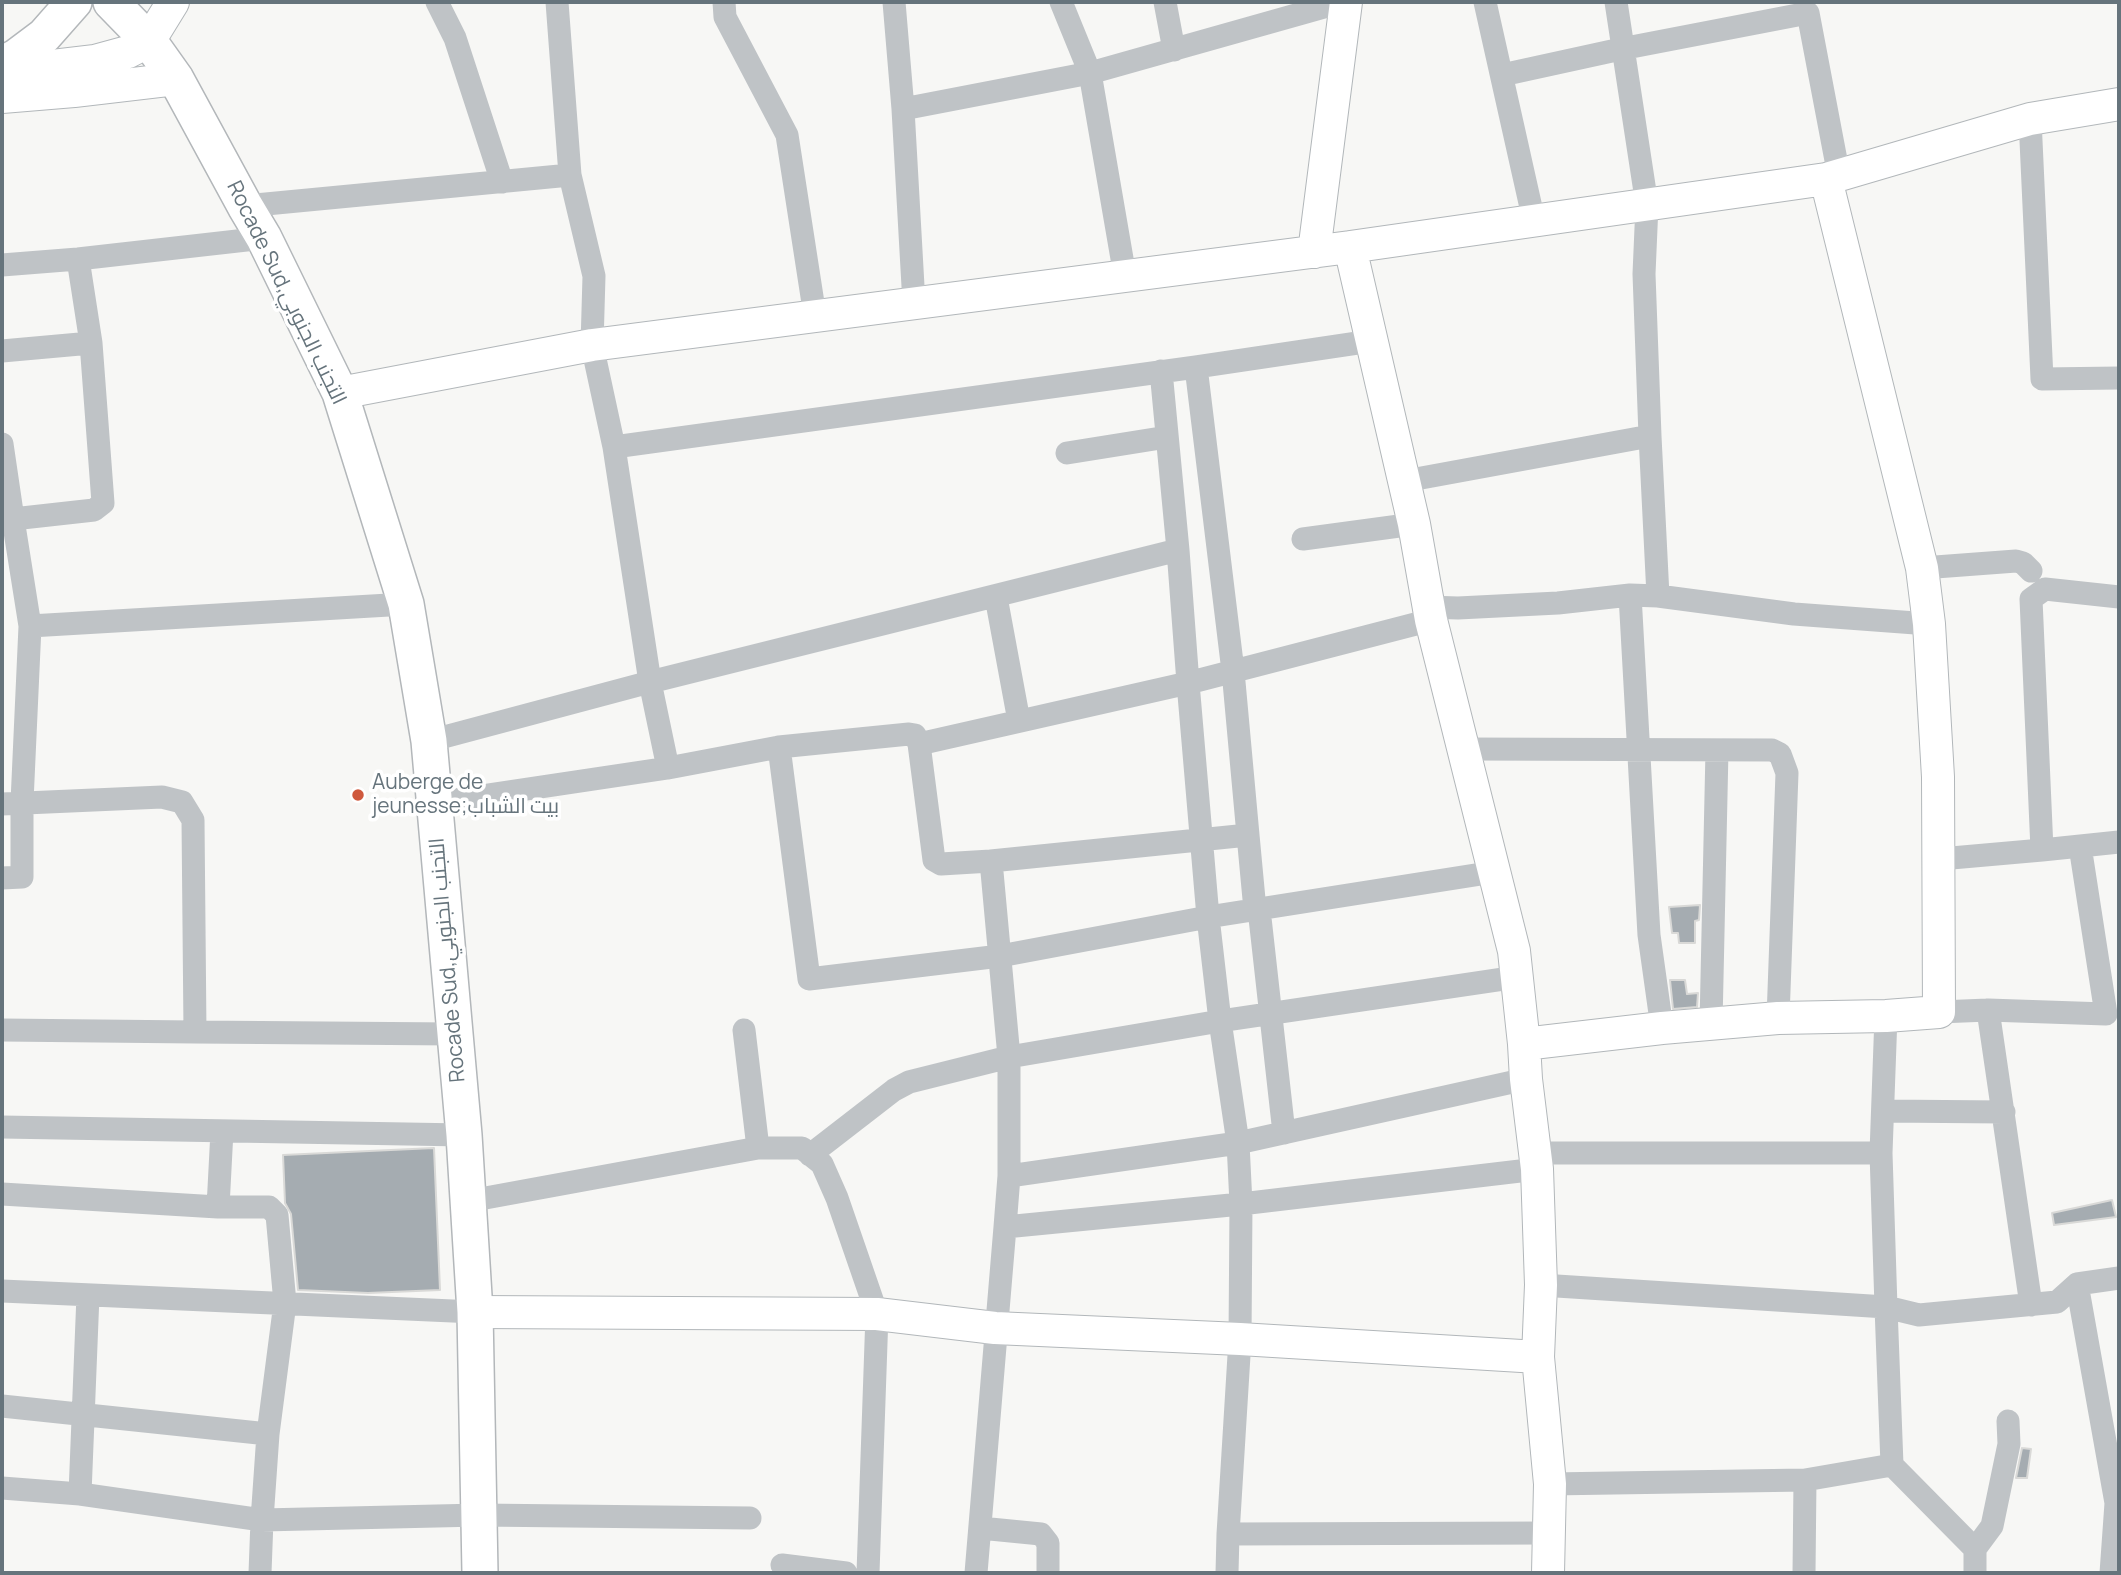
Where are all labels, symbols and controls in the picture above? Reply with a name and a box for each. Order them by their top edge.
street label: Rocade Sud,التجنب الجنوبي [221,177,351,409]
place label: Auberge de jeunesse;بيت الشباب [372,770,559,820]
marker: Auberge de jeunesse;بيت الشباب [350,787,366,803]
street label: Rocade Sud,التجنب الجنوبي [425,837,471,1083]

